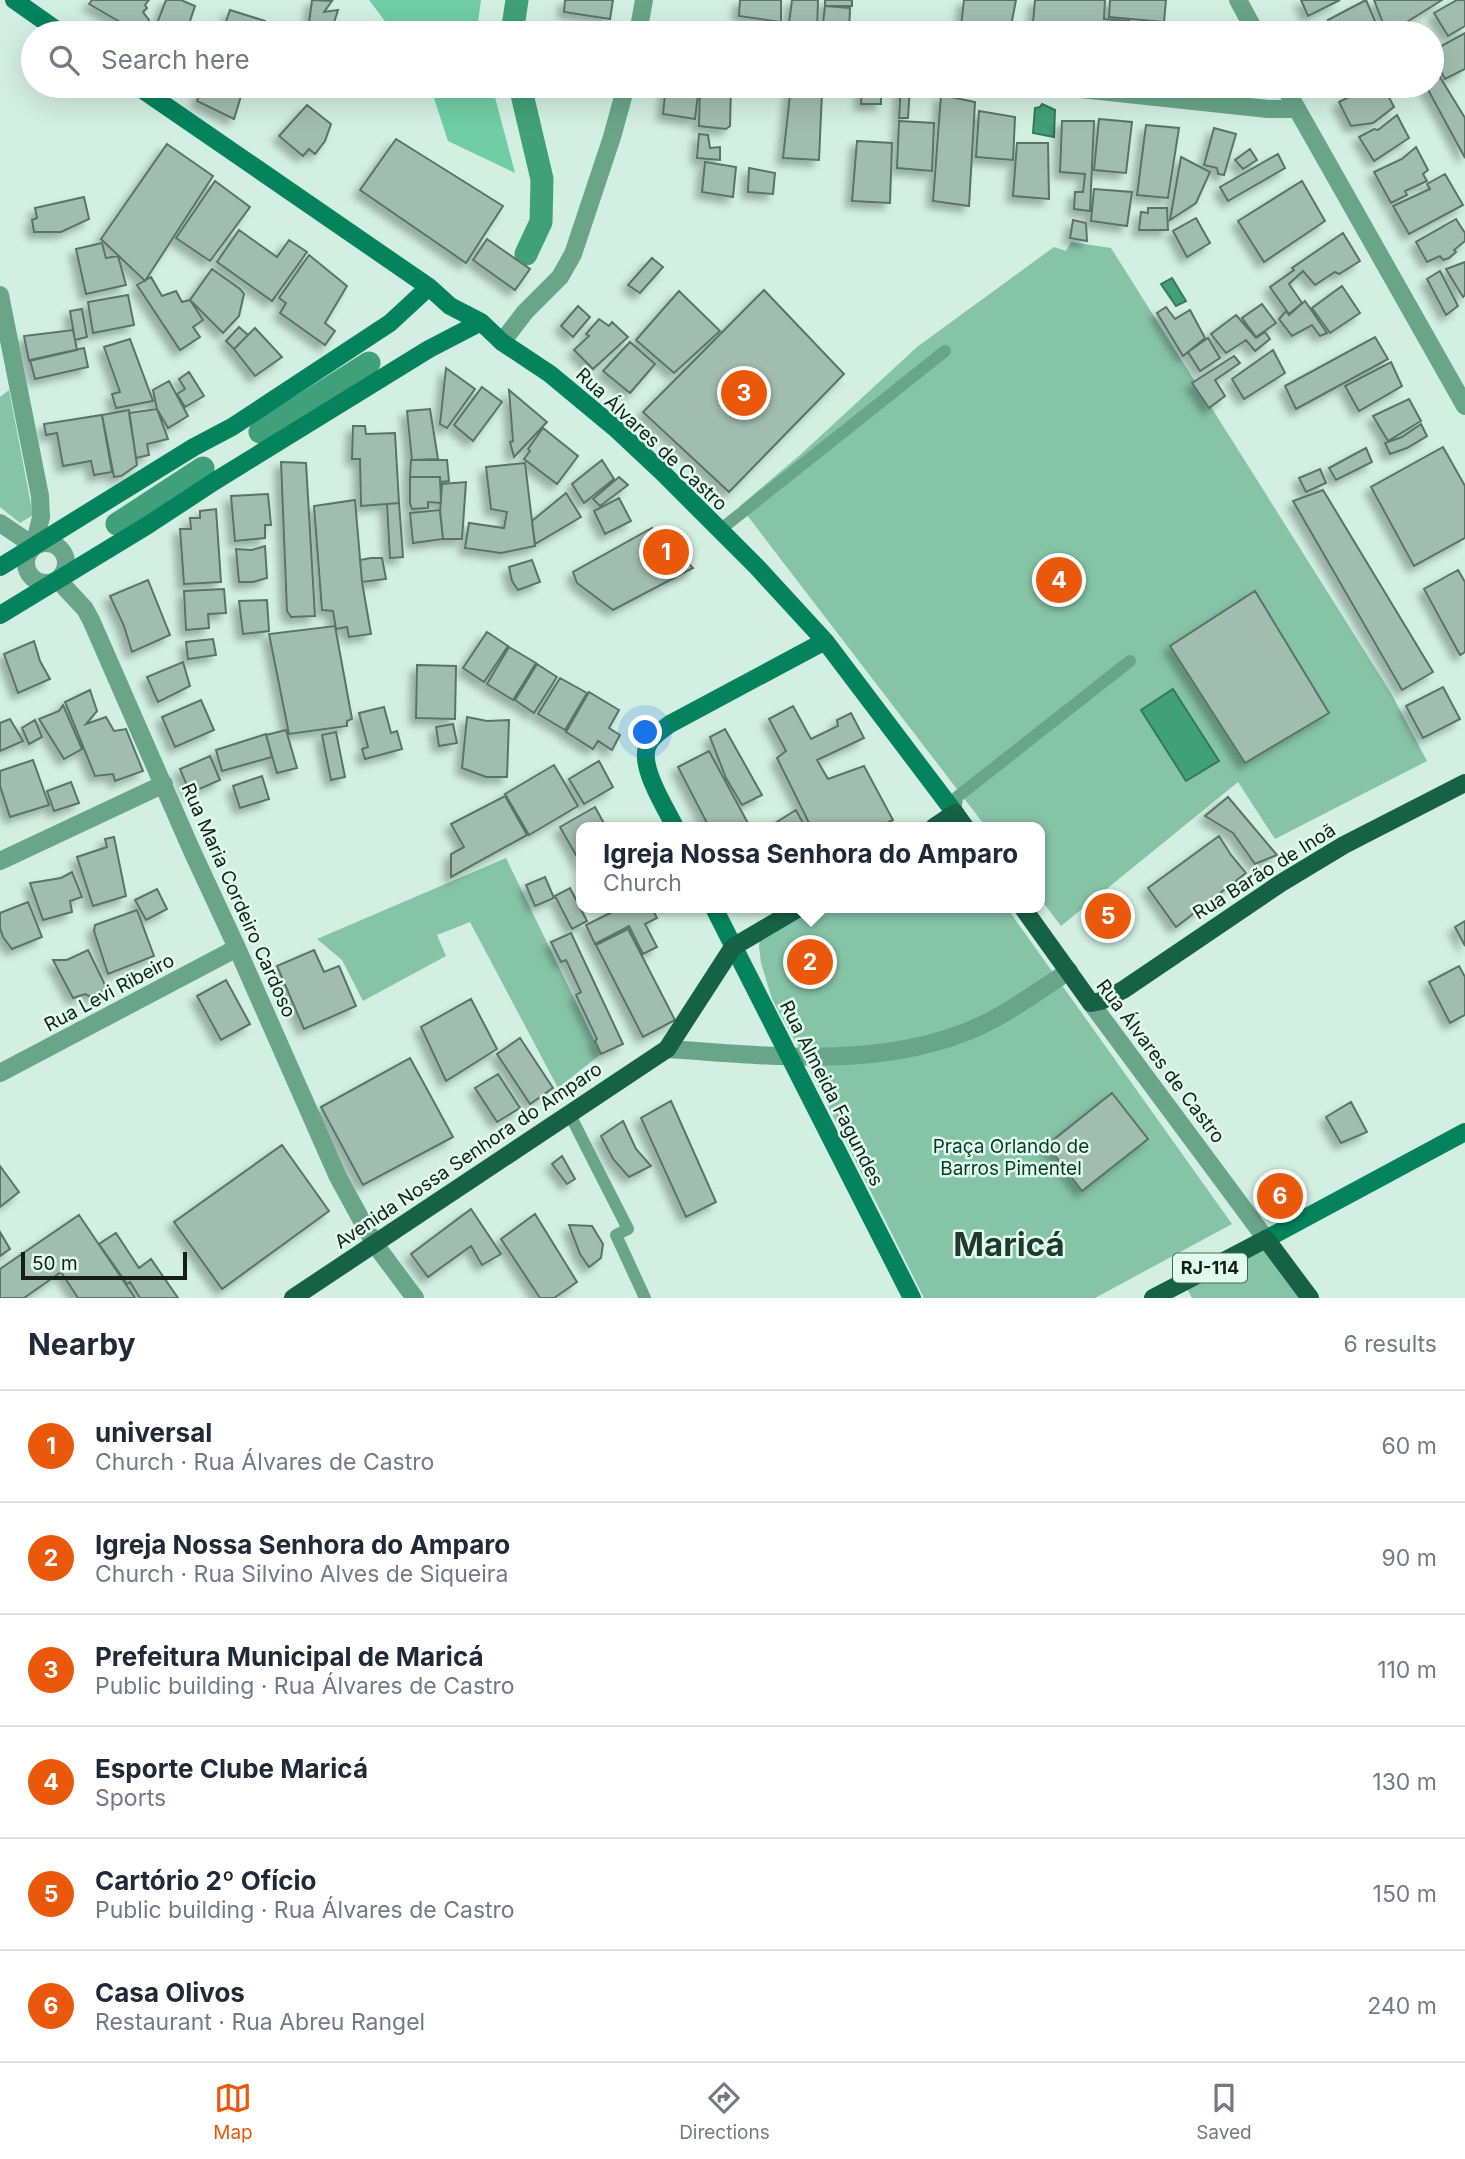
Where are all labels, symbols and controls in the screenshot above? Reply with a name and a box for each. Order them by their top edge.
search box [21,21,1444,98]
icon: search [45,41,83,79]
text: Search here [101,44,250,75]
street label: Rua Álvares de Castro [571,362,733,516]
pin: 3 [721,367,767,419]
pin: 1 [643,526,689,578]
pin: 4 [1036,554,1082,606]
your location [628,715,662,749]
street label: Rua Maria Cordeiro Cardoso [176,779,301,1021]
street label: Rua Barão de Inoã [1189,818,1340,925]
popup [576,822,1045,913]
text: Igreja Nossa Senhora do Amparo [603,838,1018,869]
text: Church [603,869,682,897]
pin: 5 [1085,890,1131,942]
pin: 2 [787,936,833,988]
street label: Rua Levi Ribeiro [40,949,178,1036]
street label: Rua Álvares de Castro [1092,974,1230,1148]
street label: Rua Almeida Fagundes [775,996,888,1190]
street label: Avenida Nossa Senhora do Amparo [330,1057,606,1254]
park label: Praça Orlando de Barros Pimentel [933,1135,1089,1180]
pin: 6 [1257,1170,1303,1222]
district label: Maricá [953,1224,1065,1264]
scale bar [21,1249,187,1281]
text: 50 m [32,1252,78,1275]
road number: RJ-114 [1173,1254,1247,1282]
text: Nearby [28,1326,136,1362]
text: 6 results [1343,1330,1437,1358]
text: universal [95,1417,212,1448]
text: 1 [46,1432,56,1460]
text: 60 m [1382,1432,1437,1460]
text: Church · Rua Álvares de Castro [95,1448,434,1476]
text: Igreja Nossa Senhora do Amparo [95,1529,510,1560]
text: 2 [44,1544,58,1572]
text: 90 m [1382,1544,1437,1572]
text: Church · Rua Silvino Alves de Siqueira [95,1560,508,1588]
text: Prefeitura Municipal de Maricá [95,1641,484,1672]
text: 3 [44,1656,58,1684]
text: 110 m [1377,1656,1437,1684]
text: Public building · Rua Álvares de Castro [95,1672,515,1700]
text: Esporte Clube Maricá [95,1753,368,1784]
text: 4 [43,1768,59,1796]
text: 130 m [1372,1768,1437,1796]
text: Sports [95,1784,166,1812]
text: Cartório 2º Ofício [95,1865,317,1896]
text: 5 [44,1880,58,1908]
text: 150 m [1373,1880,1437,1908]
text: Public building · Rua Álvares de Castro [95,1896,515,1924]
text: Casa Olivos [95,1977,245,2008]
text: 6 [44,1992,58,2020]
text: 240 m [1367,1992,1437,2020]
text: Restaurant · Rua Abreu Rangel [95,2008,425,2036]
tab: Map [213,2079,253,2144]
tab: Directions [679,2079,770,2144]
tab: Saved [1196,2079,1252,2144]

